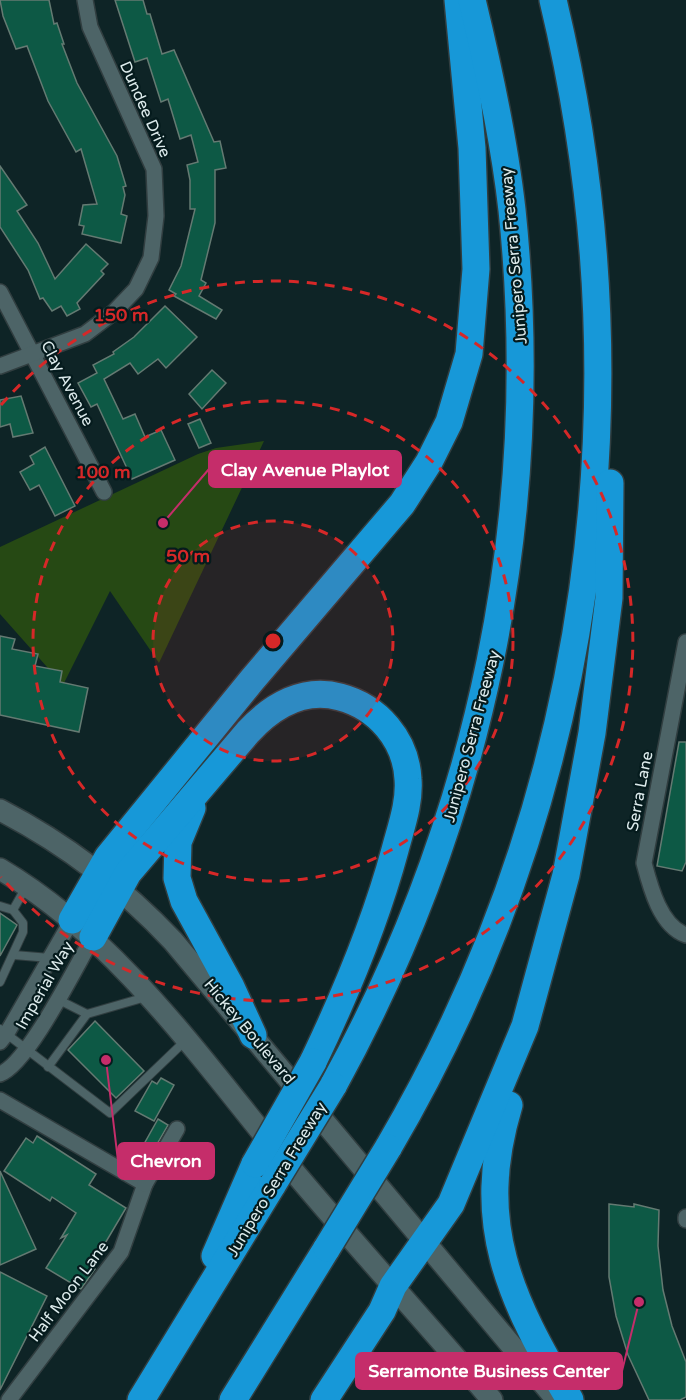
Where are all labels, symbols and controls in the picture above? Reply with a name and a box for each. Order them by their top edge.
street label: Dundee Drive [115,58,175,161]
street label: Junipero Serra Freeway [496,166,532,345]
text: 150 m [93,304,149,326]
street label: Clay Avenue [36,337,98,430]
callout: Clay Avenue Playlot [209,451,401,487]
text: Clay Avenue Playlot [221,459,389,481]
text: 100 m [75,461,131,483]
text: 50 m [166,545,210,567]
centre of rings [263,631,283,651]
street label: Junipero Serra Freeway [439,648,505,825]
street label: Serra Lane [622,749,658,833]
street label: Imperial Way [12,938,78,1033]
street label: Hickey Boulevard [199,975,299,1088]
street label: Junipero Serra Freeway [223,1098,331,1261]
callout: Chevron [118,1143,214,1179]
text: Chevron [130,1150,202,1172]
street label: Half Moon Lane [24,1237,113,1346]
callout: Serramonte Business Center [356,1353,622,1389]
text: Serramonte Business Center [368,1360,611,1382]

